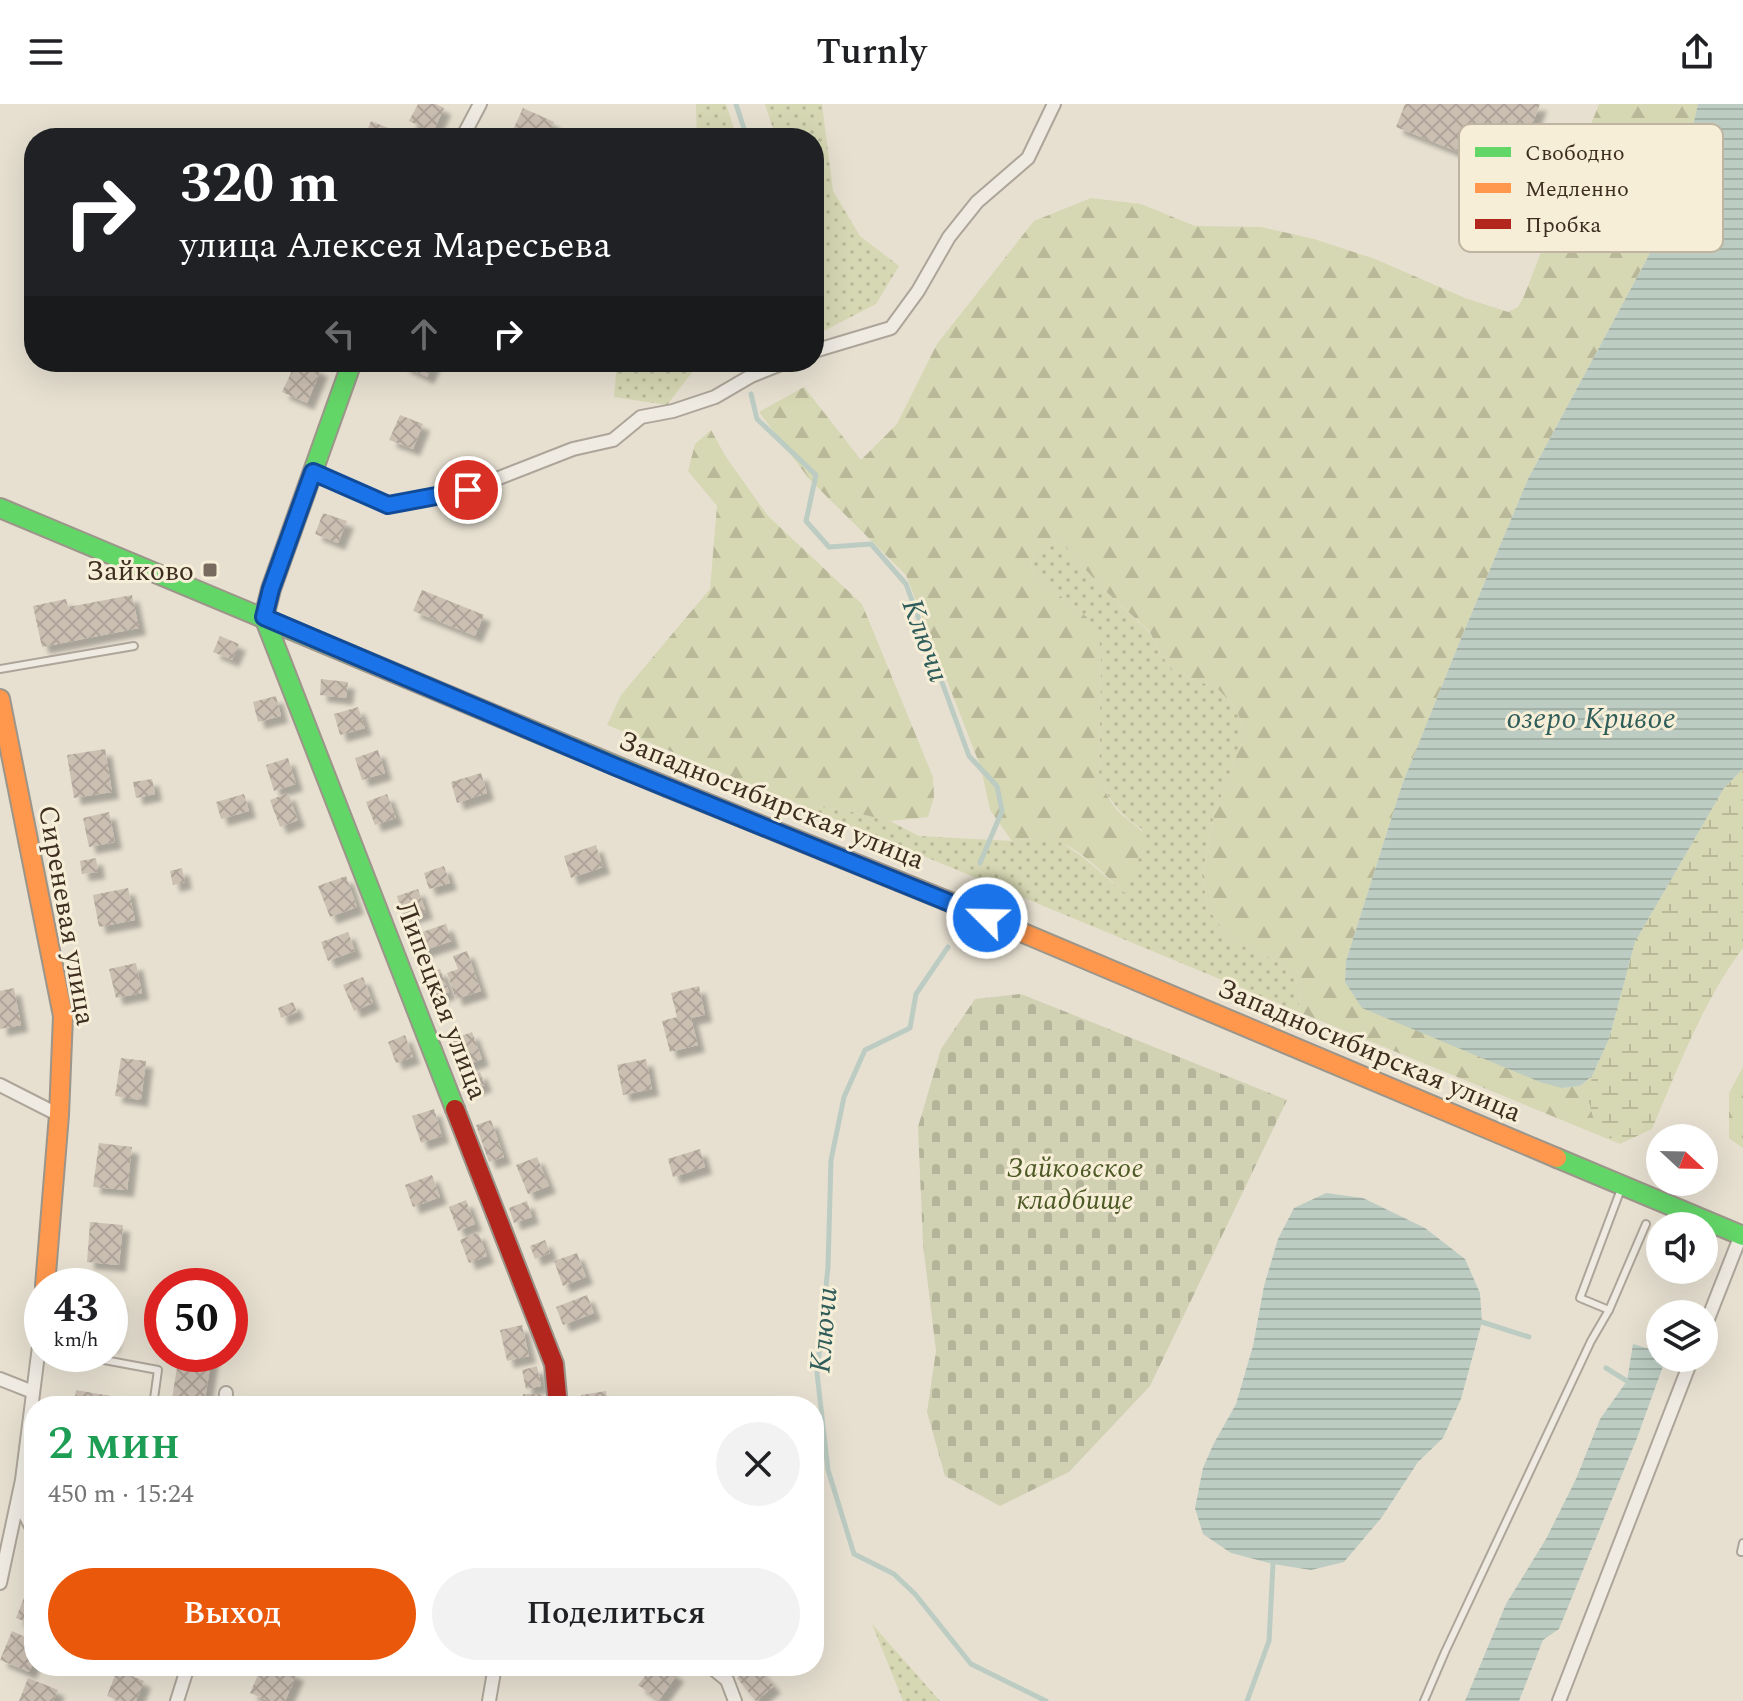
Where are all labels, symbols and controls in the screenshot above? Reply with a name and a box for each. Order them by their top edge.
text: Turnly [816,25,927,80]
icon: menu [24,30,68,74]
icon: share [1675,30,1719,74]
legend [1459,124,1723,252]
text: Свободно [1525,137,1625,170]
text: 320 m [180,142,339,227]
icon: right [48,160,152,264]
text: Медленно [1525,173,1629,206]
text: Пробка [1525,209,1602,242]
text: улица Алексея Маресьева [180,219,611,274]
icon: left [318,312,362,356]
icon: ahead [402,312,446,356]
icon: right [486,312,530,356]
pin [434,456,502,524]
icon: arrive [446,468,490,512]
place label: Зайково [86,550,194,593]
marker: Зайково [201,561,219,579]
water label: Ключи [889,592,962,689]
water label: озеро Кривое [1506,696,1676,742]
street label: Западносибирская улица [612,719,931,882]
street label: Сиреневая улица [26,802,107,1029]
position arrow [945,876,1029,960]
street label: Липецкая улица [384,895,499,1106]
street label: Западносибирская улица [1211,967,1528,1134]
north arrow [1646,1124,1718,1196]
map controls [1646,1124,1718,1372]
park label: Зайковское кладбище [1006,1147,1144,1222]
button: sound [1646,1212,1718,1284]
speed limit sign: 50 [144,1268,248,1372]
text: 43 [54,1279,98,1340]
water label: Ключи [797,1285,851,1375]
button: layers [1646,1300,1718,1372]
text: km/h [54,1325,99,1355]
text: 2 мин [48,1407,180,1480]
button: close [716,1422,800,1506]
text: 450 m · 15:24 [48,1474,194,1514]
button: Выход [48,1568,416,1660]
button: Поделиться [432,1568,800,1660]

